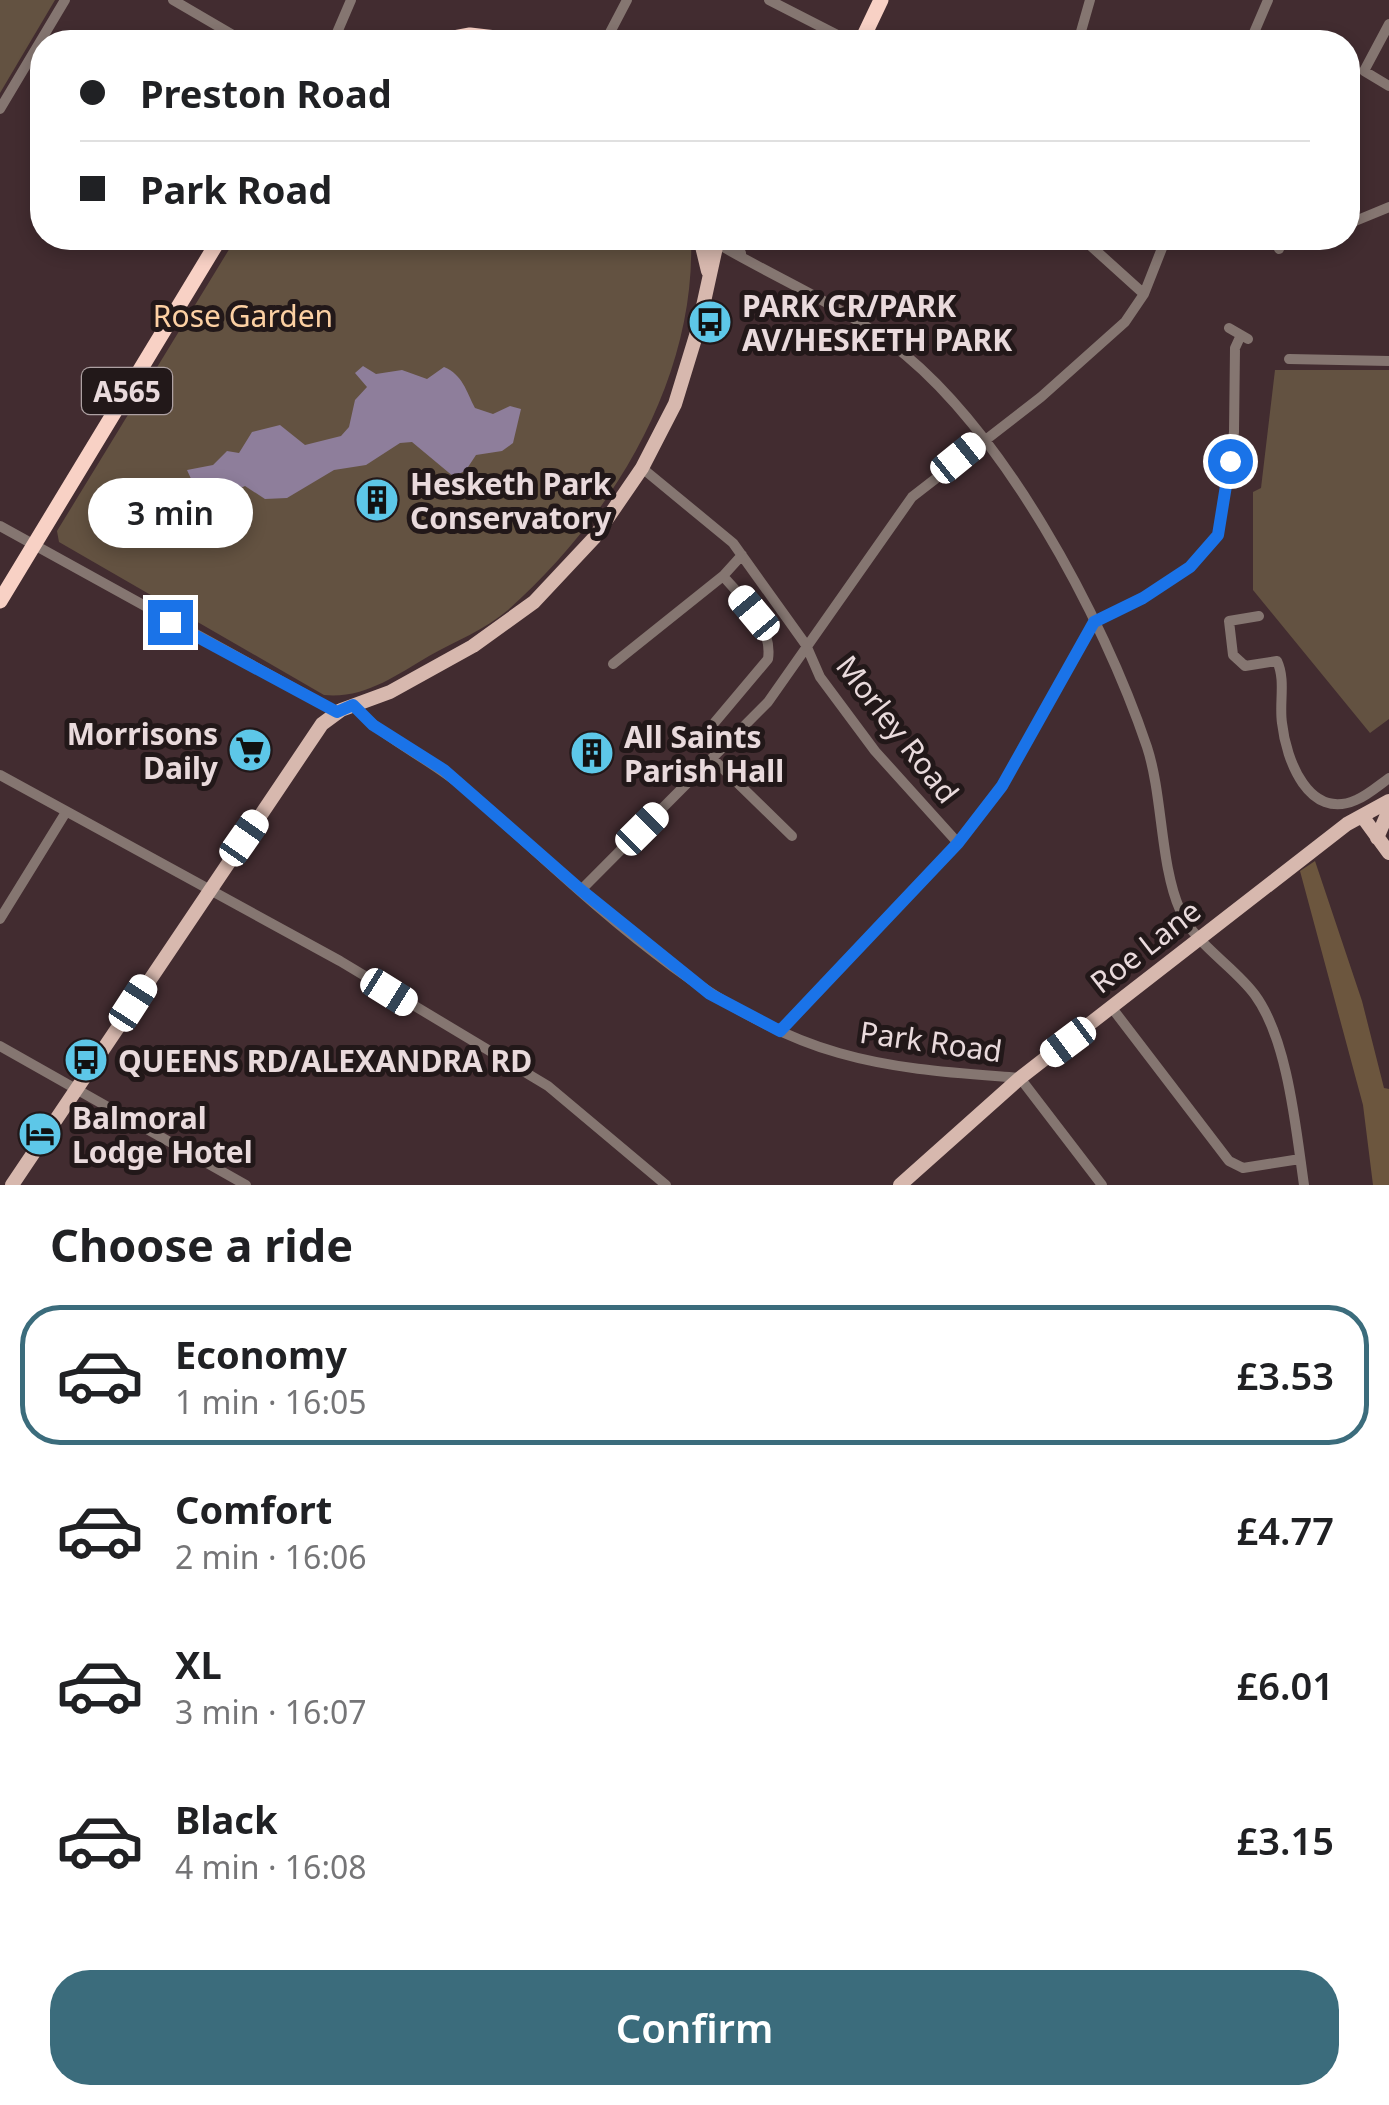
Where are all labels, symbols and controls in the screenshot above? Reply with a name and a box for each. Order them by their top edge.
text: Preston Road [140,67,392,119]
text: Park Road [140,163,332,215]
place label: PARK CR/PARK AV/HESKETH PARK [742,285,1012,360]
park label: Rose Garden [153,295,333,336]
bus stop icon: PARK CR/PARK AV/HESKETH PARK [687,299,733,345]
road number: A565 [82,368,172,414]
car [925,427,991,489]
route start [1208,439,1253,484]
place label: Hesketh Park Conservatory [410,463,612,538]
callout: 3 min [88,477,252,547]
building icon: Hesketh Park Conservatory [354,477,400,523]
text: 3 min [127,491,214,534]
car [723,580,785,646]
route end [148,600,193,645]
street label: Morley Road [827,647,969,811]
place label: Morrisons Daily [67,713,219,788]
place label: All Saints Parish Hall [624,716,784,791]
supermarket icon: Morrisons Daily [227,727,273,773]
building icon: All Saints Parish Hall [569,730,615,776]
car [610,797,674,861]
car [215,805,273,871]
street label: Roe Lane [1081,890,1209,1002]
car [356,963,422,1021]
car [104,970,162,1036]
street label: Park Road [857,1011,1005,1071]
car [1035,1012,1101,1072]
bus stop icon: QUEENS RD/ALEXANDRA RD [63,1037,109,1083]
place label: QUEENS RD/ALEXANDRA RD [118,1040,532,1081]
place label: Balmoral Lodge Hotel [72,1097,253,1172]
hotel icon: Balmoral Lodge Hotel [17,1111,63,1157]
text: Choose a ride [50,1214,353,1275]
text: Economy [175,1328,347,1380]
icon: car [55,1330,145,1420]
text: £3.53 [1237,1349,1334,1401]
text: 1 min · 16:05 [175,1380,367,1423]
text: Comfort [175,1483,332,1535]
icon: car [55,1485,145,1575]
text: £4.77 [1237,1504,1334,1556]
text: 2 min · 16:06 [175,1535,367,1578]
text: XL [175,1638,222,1690]
icon: car [55,1640,145,1730]
text: £6.01 [1237,1659,1334,1711]
text: 3 min · 16:07 [175,1690,367,1733]
text: Black [175,1793,278,1845]
icon: car [55,1795,145,1885]
text: £3.15 [1237,1814,1334,1866]
text: 4 min · 16:08 [175,1845,367,1888]
button: Confirm [50,1970,1339,2085]

